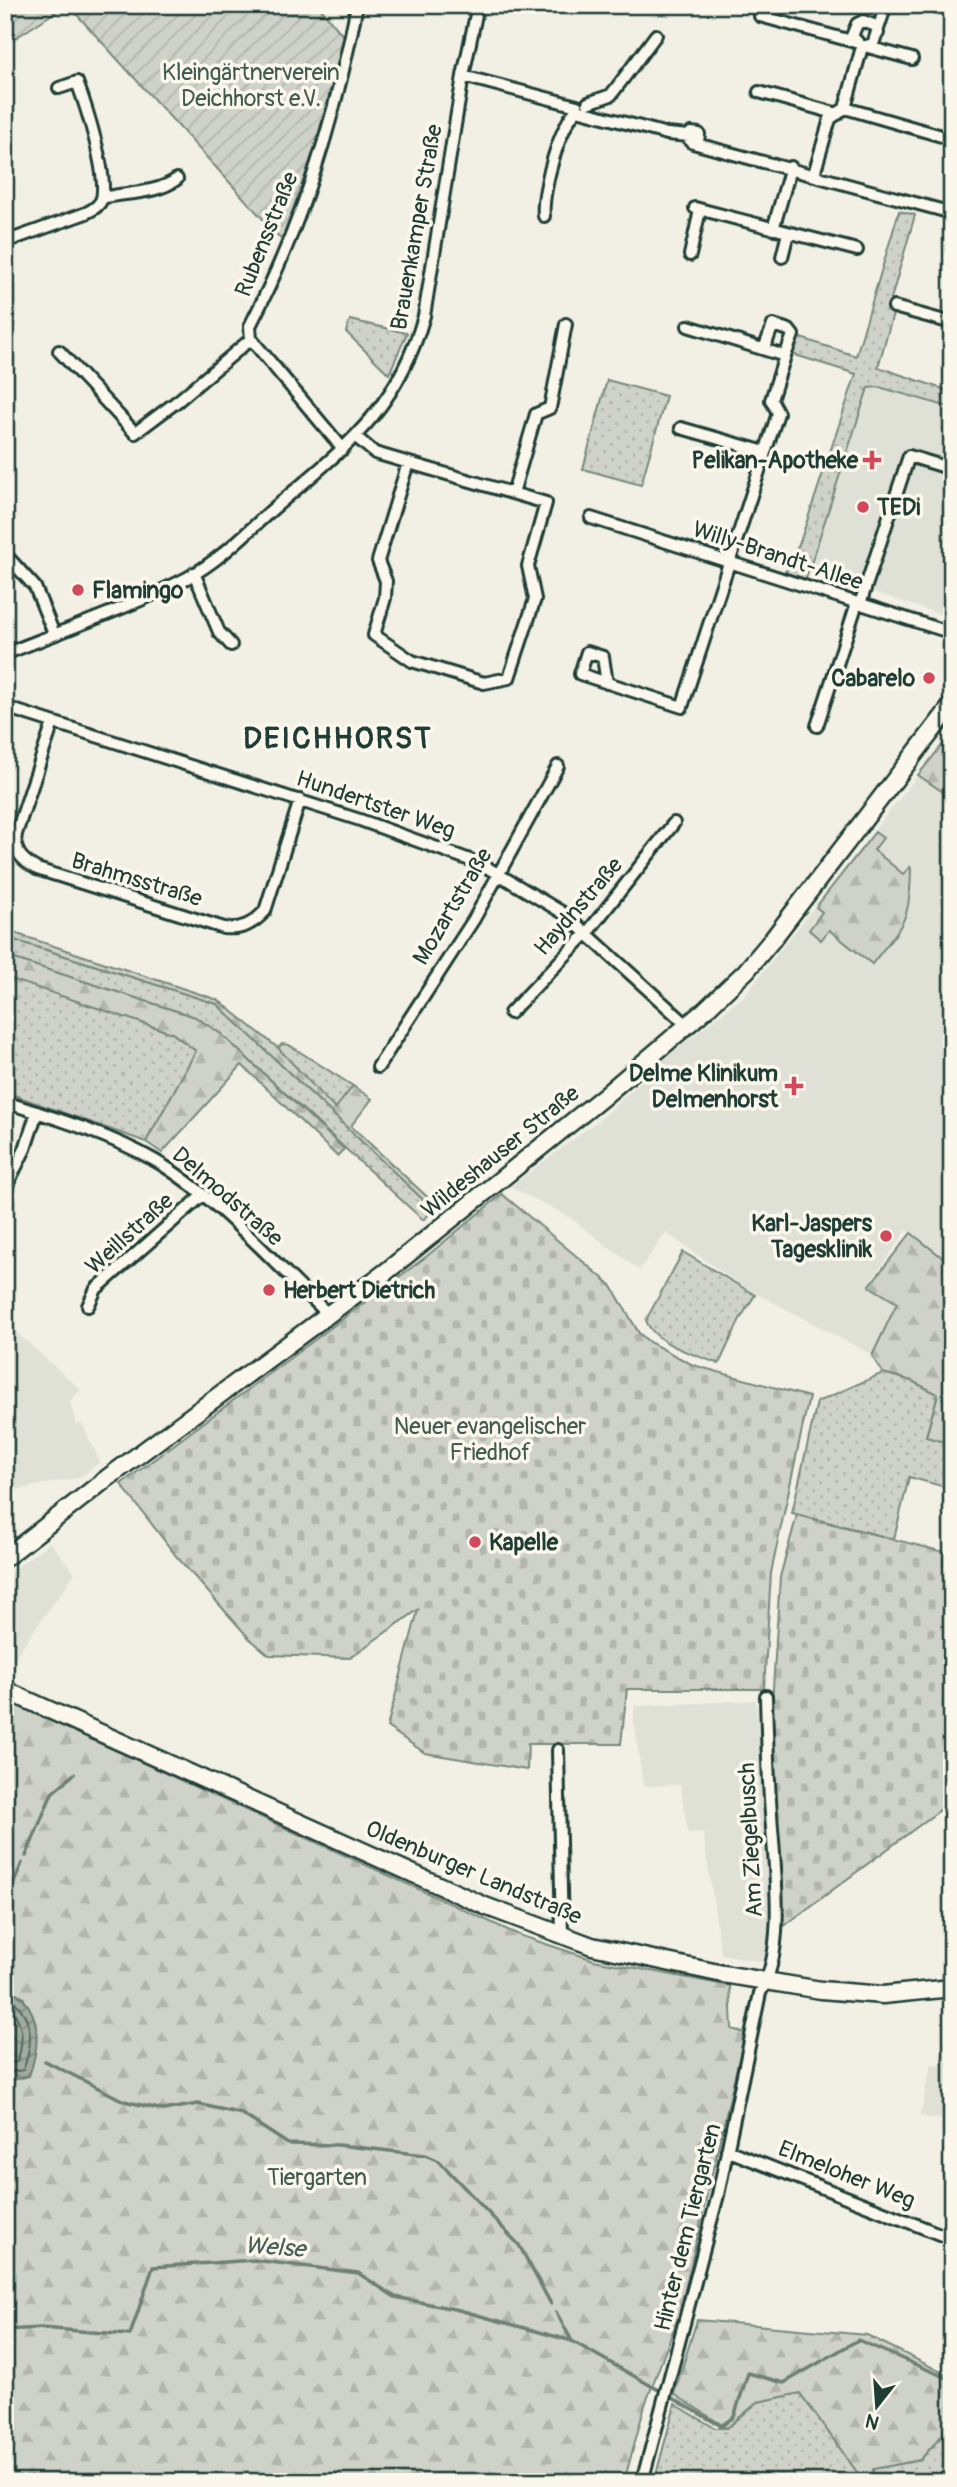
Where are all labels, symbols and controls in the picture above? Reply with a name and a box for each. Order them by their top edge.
park label: Kleingärtnerverein Deichhorst e.V. [162,58,340,113]
street label: Brauenkamper Straße [384,121,449,332]
street label: Rubensstraße [228,167,305,301]
place label: Pelikan-Apotheke [692,446,859,475]
marker: Pelikan-Apotheke [864,452,880,468]
place label: TEDi [876,493,920,522]
marker: TEDi [855,499,871,515]
street label: Willy-Brandt-Allee [689,514,867,597]
place label: Flamingo [92,576,184,605]
marker: Flamingo [70,582,86,598]
place label: Cabarelo [831,664,916,693]
marker: Cabarelo [921,670,937,686]
district label: DEICHHORST [243,720,433,757]
street label: Hundertster Weg [293,764,459,845]
street label: Mozartstraße [406,842,499,970]
street label: Brahmsstraße [68,846,206,913]
street label: Haydnstraße [528,851,630,962]
place label: Delme Klinikum Delmenhorst [629,1059,779,1114]
marker: Delme Klinikum Delmenhorst [784,1076,804,1096]
street label: Wildeshauser Straße [415,1078,586,1224]
street label: Delmodstraße [166,1140,290,1253]
street label: Weillstraße [79,1186,180,1280]
place label: Karl-Jaspers Tagesklinik [751,1209,873,1264]
marker: Karl-Jaspers Tagesklinik [878,1228,894,1244]
place label: Herbert Dietrich [283,1276,435,1305]
marker: Herbert Dietrich [261,1282,277,1298]
park label: Neuer evangelischer Friedhof [394,1412,586,1467]
place label: Kapelle [489,1528,559,1557]
marker: Kapelle [467,1534,483,1550]
street label: Am Ziegelbusch [732,1762,769,1918]
street label: Oldenburger Landstraße [361,1814,587,1931]
street label: Hinter dem Tiergarten [648,2120,727,2334]
street label: Elmeloher Weg [774,2134,919,2215]
park label: Tiergarten [267,2163,367,2192]
water label: Welse [244,2231,308,2264]
north arrow [842,2372,912,2442]
text: N [863,2408,882,2435]

